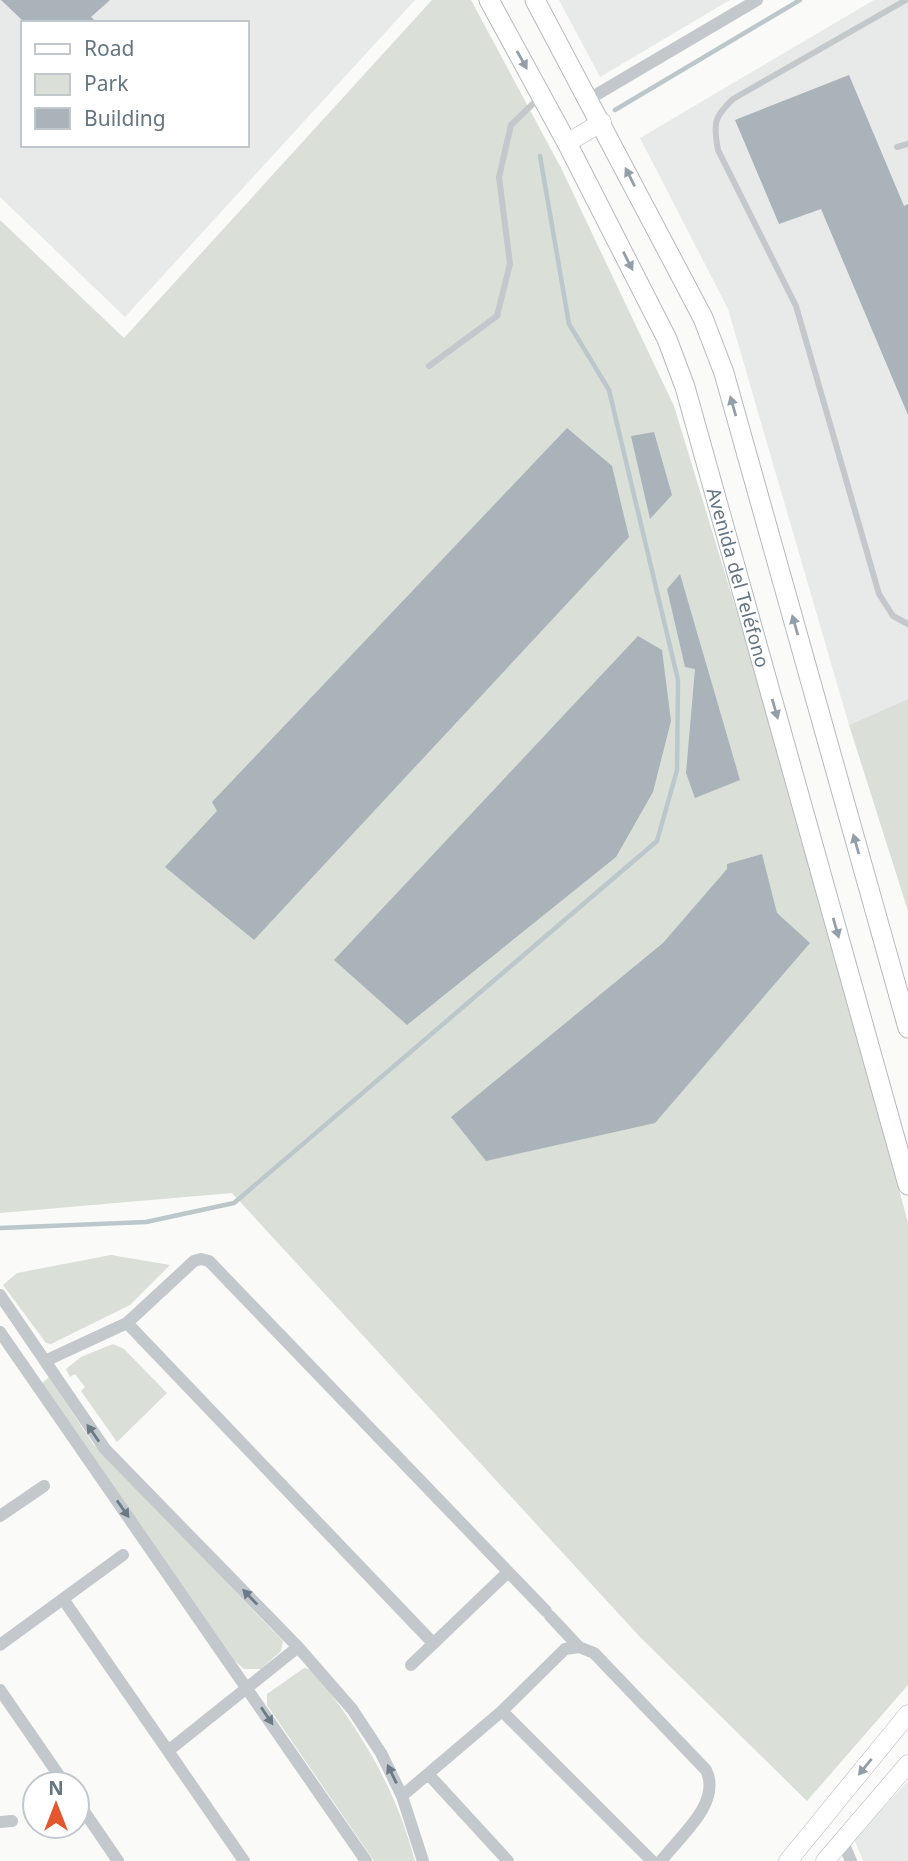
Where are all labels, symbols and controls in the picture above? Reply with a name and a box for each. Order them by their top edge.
legend [21,21,248,147]
text: Road [84,34,134,62]
one-way arrow [516,50,528,70]
text: Park [84,69,129,97]
text: Building [84,104,166,132]
one-way arrow [625,167,636,187]
one-way arrow [622,251,633,271]
one-way arrow [728,396,738,417]
street label: Avenida del Teléfono [701,485,776,670]
one-way arrow [789,614,800,636]
one-way arrow [770,698,781,720]
one-way arrow [851,834,861,855]
one-way arrow [831,917,842,939]
one-way arrow [86,1424,100,1442]
one-way arrow [116,1500,130,1518]
one-way arrow [242,1590,259,1606]
one-way arrow [260,1707,274,1725]
one-way arrow [858,1758,873,1775]
one-way arrow [386,1764,397,1784]
north arrow [21,1770,91,1840]
text: N [48,1775,64,1801]

